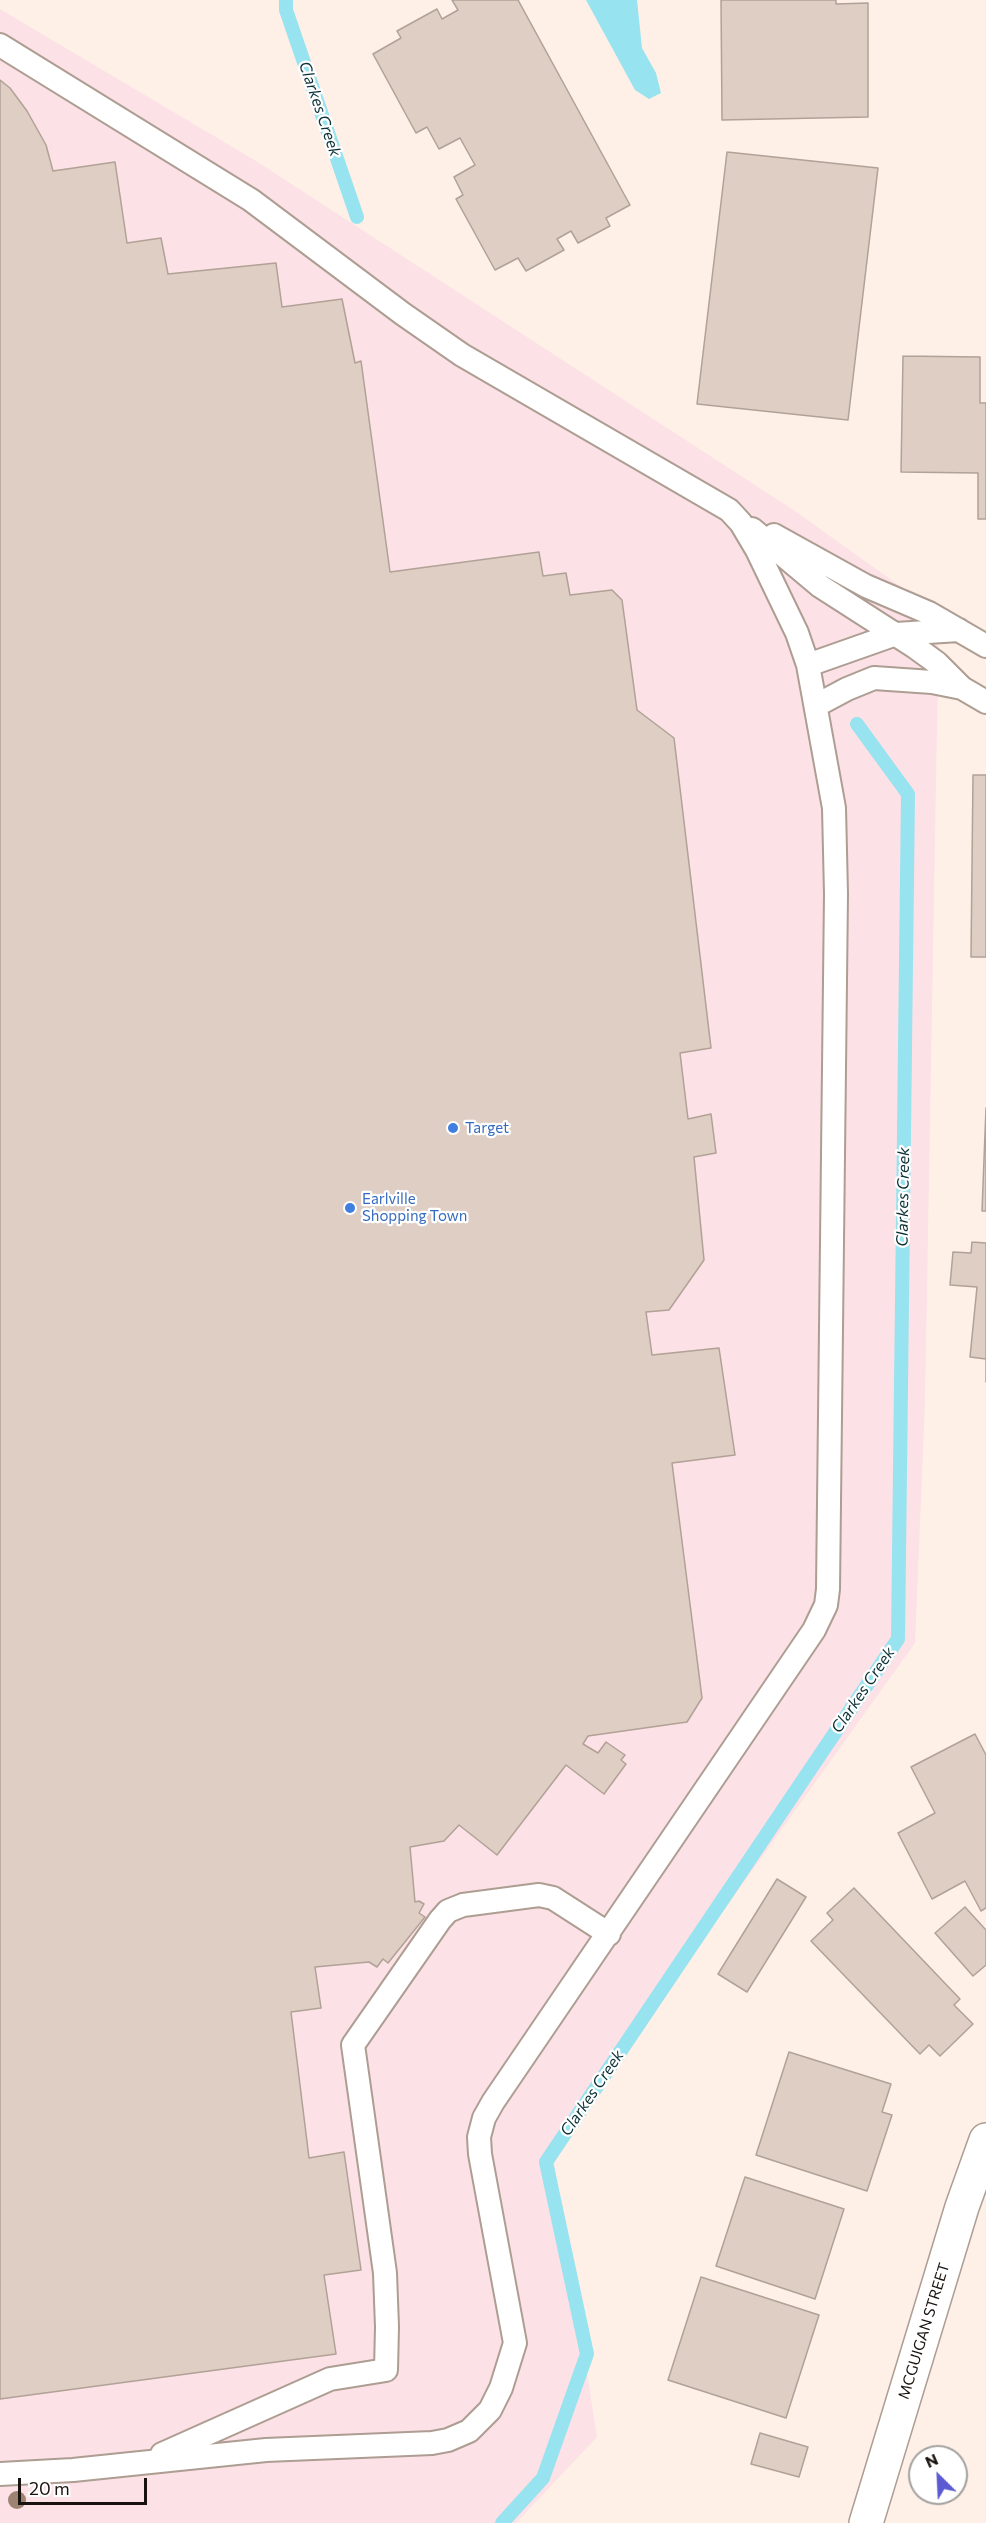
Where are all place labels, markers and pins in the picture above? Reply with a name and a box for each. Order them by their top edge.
place label: Target [465,1119,509,1137]
marker: Target [446,1121,460,1135]
place label: Earlville Shopping Town [362,1190,467,1225]
marker: Earlville Shopping Town [343,1201,357,1215]

